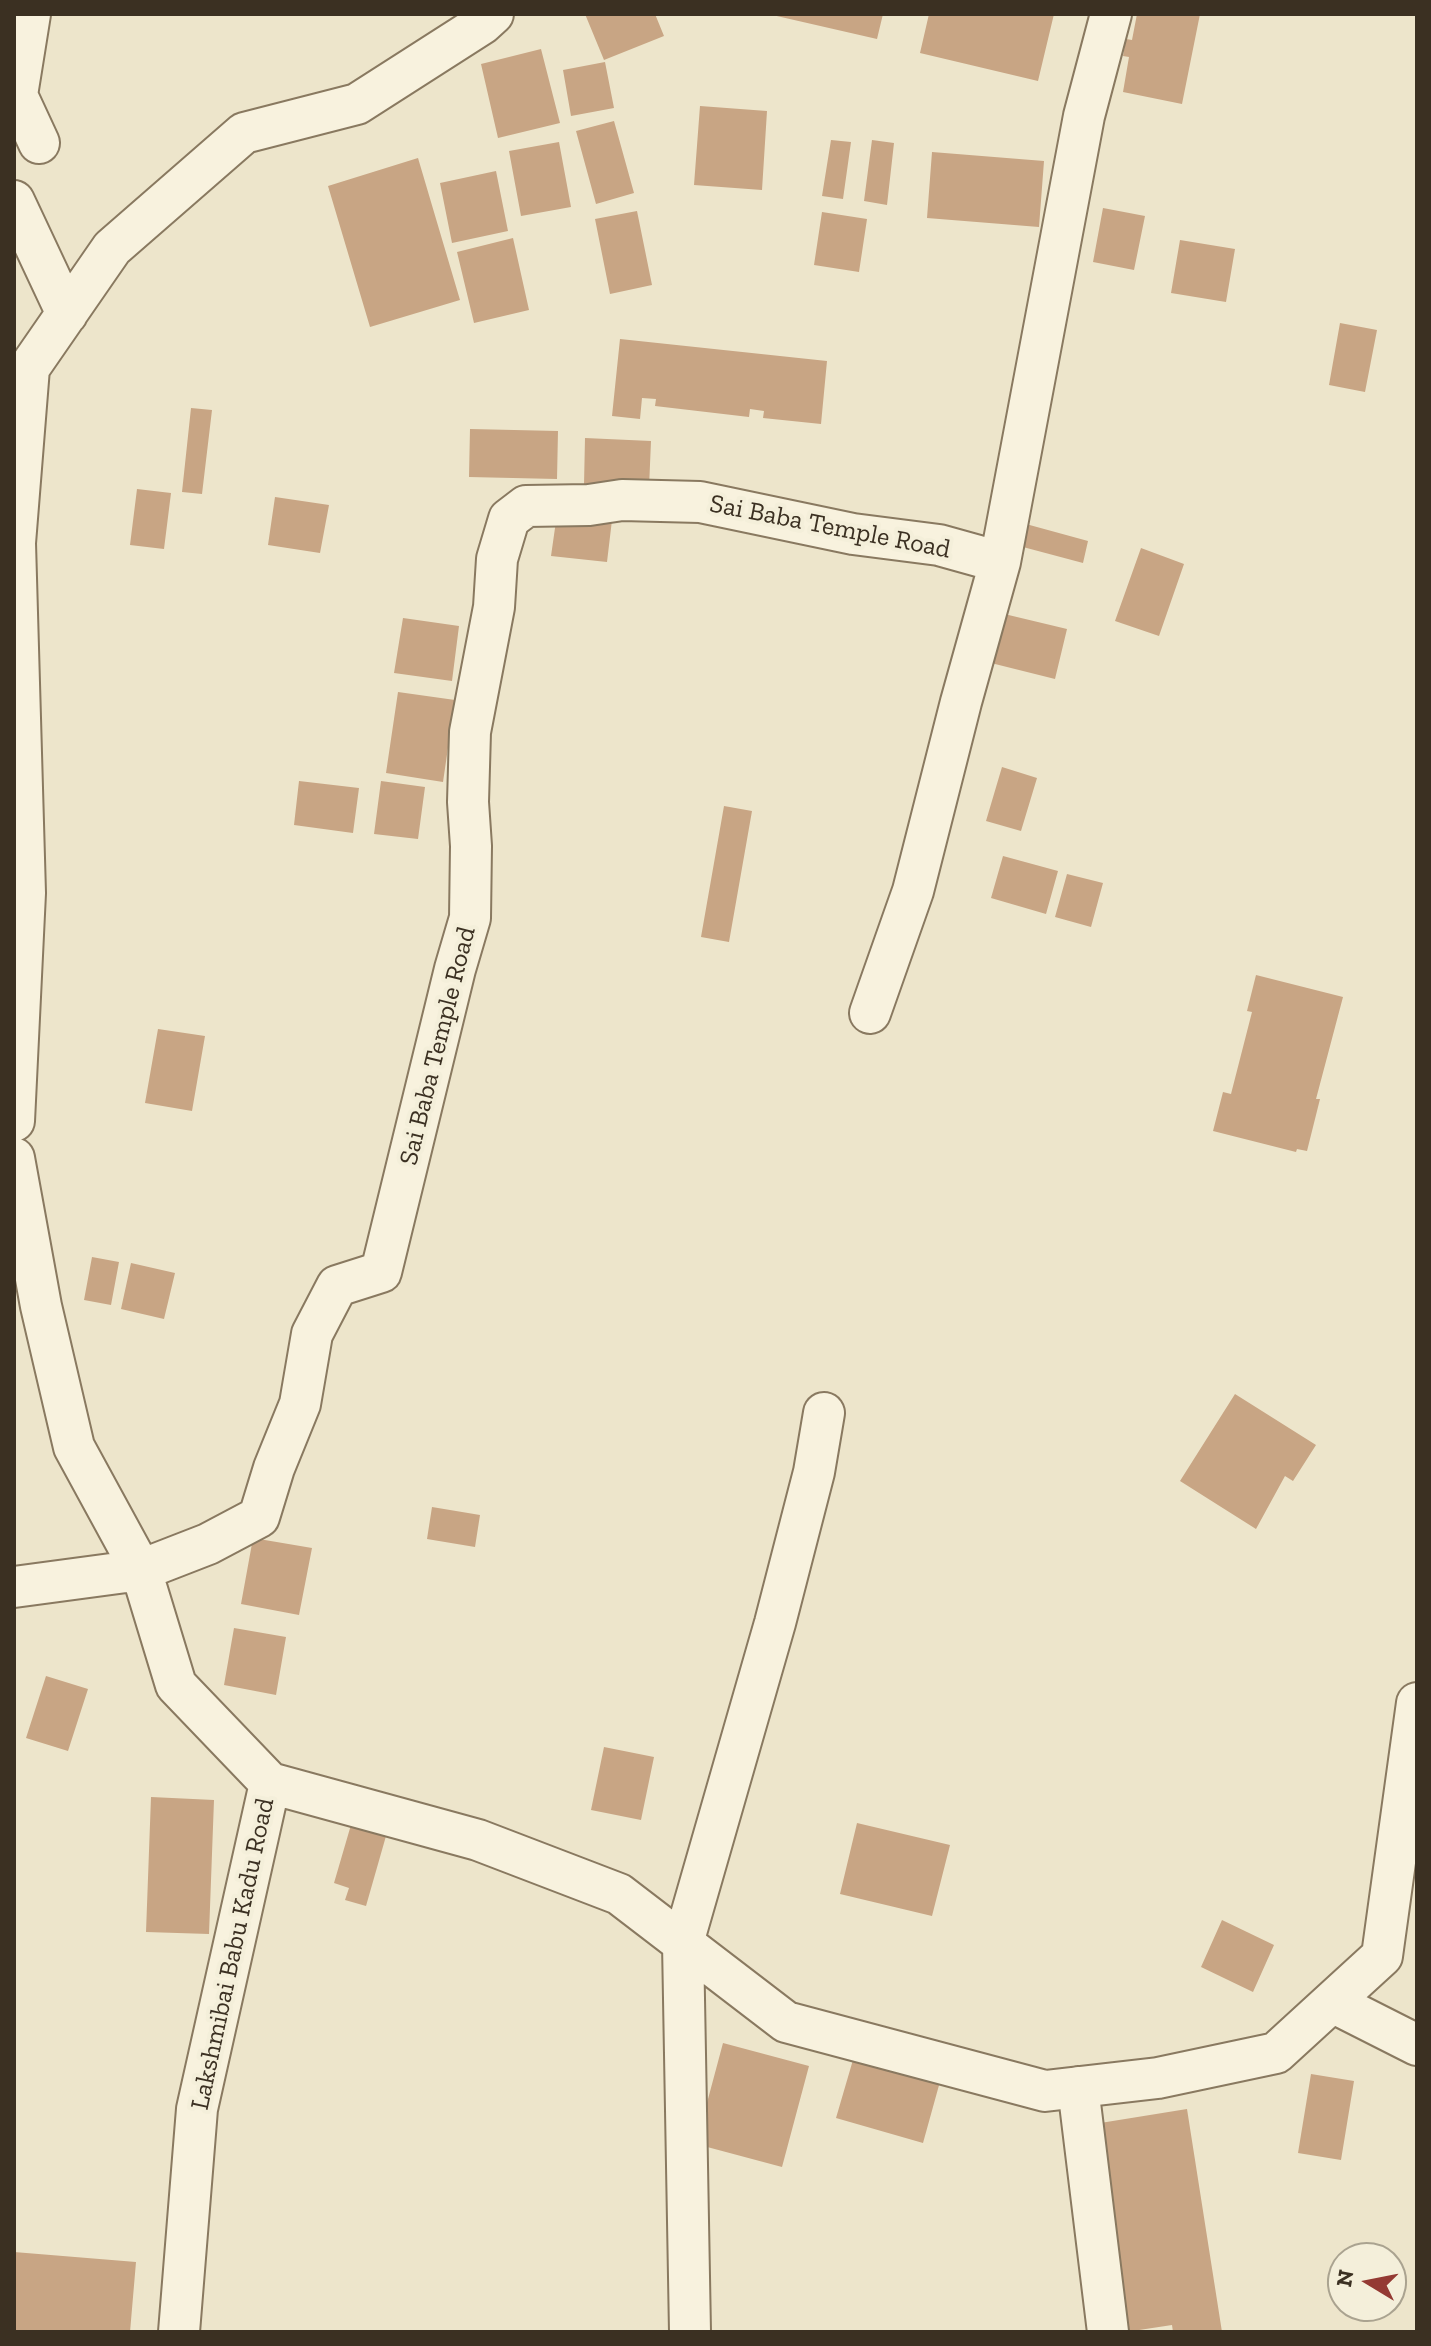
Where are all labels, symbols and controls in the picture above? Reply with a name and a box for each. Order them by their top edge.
street label: Sai Baba Temple Road [707,488,953,566]
street label: Sai Baba Temple Road [393,924,483,1168]
street label: Lakshmibai Babu Kadu Road [185,1795,281,2113]
north arrow [1327,2242,1407,2322]
text: N [1330,2268,1360,2289]

